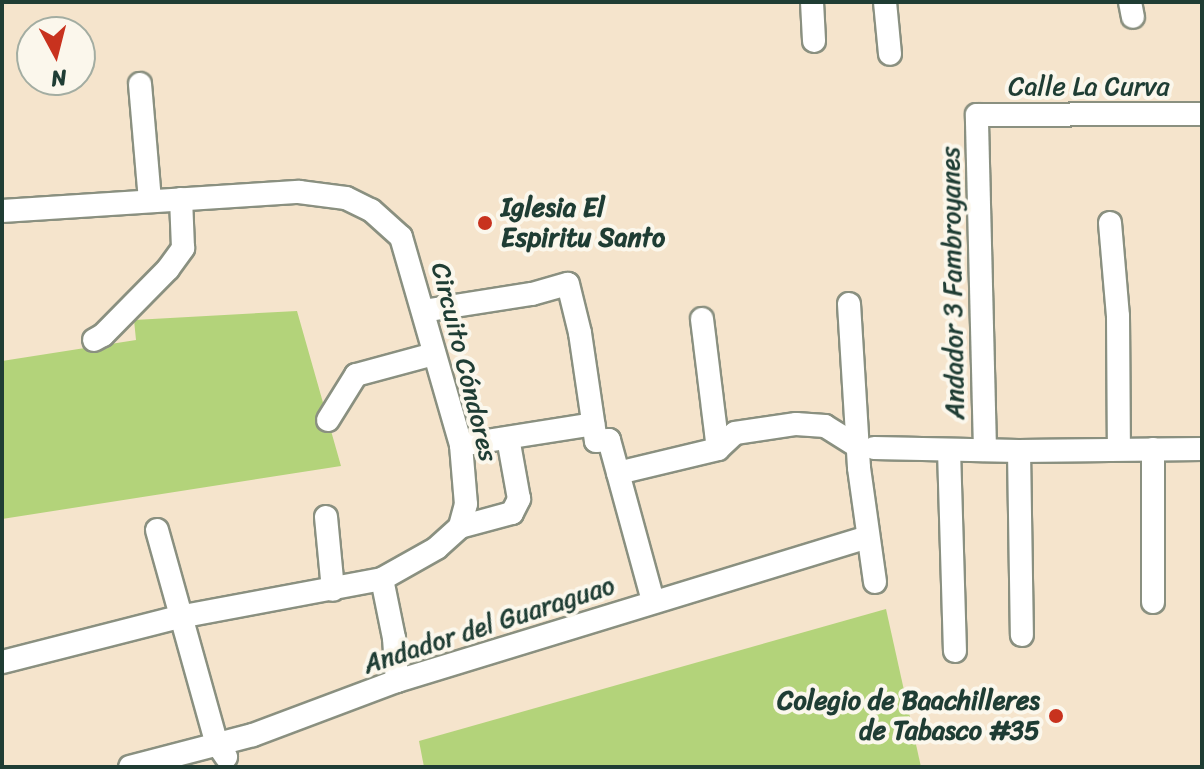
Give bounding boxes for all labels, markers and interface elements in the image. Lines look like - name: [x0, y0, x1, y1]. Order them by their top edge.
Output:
- north arrow: [16, 16, 96, 96]
- text: N: [49, 58, 69, 99]
- street label: Calle La Curva: [1008, 71, 1170, 103]
- street label: Andador 3 Fambroyanes: [935, 146, 971, 420]
- place label: Iglesia El Espiritu Santo: [501, 192, 666, 254]
- marker: Iglesia El Espiritu Santo: [476, 214, 494, 232]
- street label: Circuito Cóndores: [424, 259, 504, 465]
- street label: Andador del Guaraguao: [359, 569, 619, 681]
- place label: Colegio de Baachilleres de Tabasco #35: [777, 685, 1040, 746]
- marker: Colegio de Baachilleres de Tabasco #35: [1047, 707, 1065, 725]

